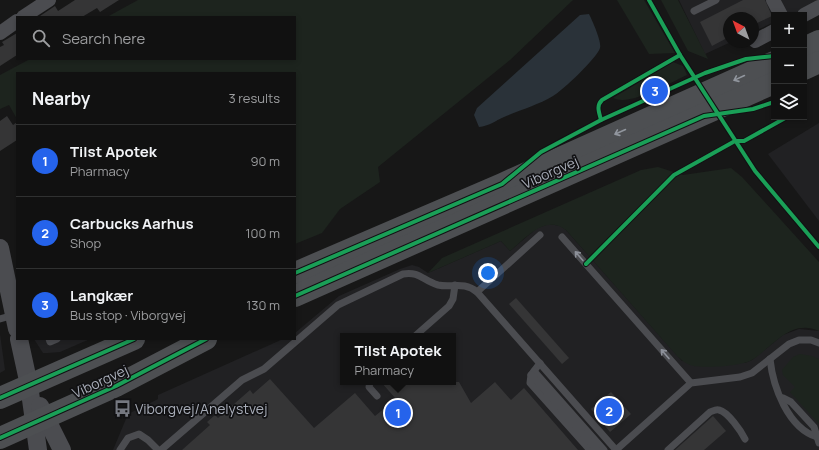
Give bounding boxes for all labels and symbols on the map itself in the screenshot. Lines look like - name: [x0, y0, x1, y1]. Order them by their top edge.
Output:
- north arrow: [723, 12, 759, 48]
- one-way arrow: [733, 75, 745, 82]
- pin: 3: [642, 76, 668, 106]
- one-way arrow: [615, 129, 627, 136]
- street label: Viborgvej: [519, 151, 581, 193]
- one-way arrow: [575, 251, 584, 261]
- your location: [478, 263, 498, 283]
- one-way arrow: [661, 348, 670, 359]
- street label: Viborgvej: [69, 360, 131, 402]
- pin: 2: [596, 396, 622, 426]
- bus stop icon: Viborgvej/Anelystvej: [112, 398, 132, 418]
- pin: 1: [385, 398, 411, 428]
- place label: Viborgvej/Anelystvej: [135, 399, 267, 418]

